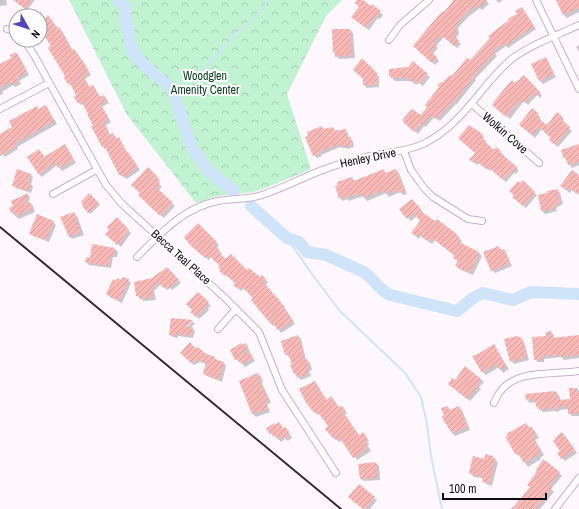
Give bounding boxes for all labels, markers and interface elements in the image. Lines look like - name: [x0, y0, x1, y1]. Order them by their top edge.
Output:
- north arrow: [8, 8, 48, 48]
- text: N: [28, 27, 43, 41]
- park label: Woodglen Amenity Center: [170, 68, 240, 98]
- street label: Wolkin Cove: [479, 109, 531, 157]
- street label: Henley Drive: [339, 144, 397, 172]
- street label: Becca Teal Place: [148, 226, 214, 288]
- scale bar: [443, 475, 546, 501]
- text: 100 m: [449, 481, 476, 497]

